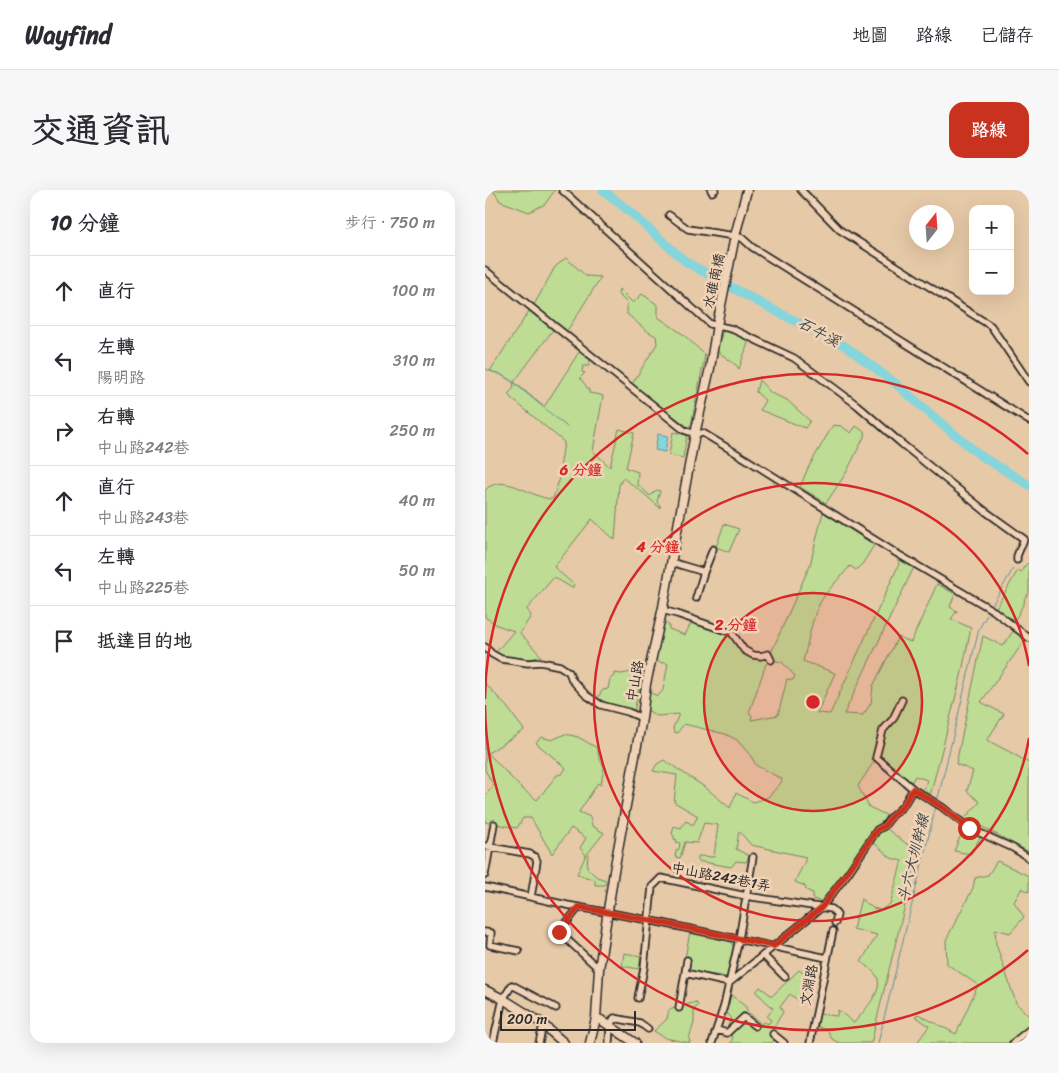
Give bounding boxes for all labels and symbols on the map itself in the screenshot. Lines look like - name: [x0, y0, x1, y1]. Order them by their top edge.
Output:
- north arrow: [909, 205, 954, 250]
- street label: 水碓南橋: [696, 251, 732, 311]
- water label: 石牛溪: [793, 310, 846, 355]
- text: 6 分鐘: [559, 457, 602, 483]
- text: 4 分鐘: [635, 534, 680, 560]
- text: 2 分鐘: [714, 612, 757, 638]
- street label: 中山路: [619, 658, 651, 704]
- centre of rings: [804, 693, 822, 711]
- water label: 斗六大圳幹線: [889, 810, 937, 905]
- route start: [958, 817, 981, 840]
- street label: 中山路242巷1弄: [669, 855, 773, 899]
- route end: [548, 921, 571, 944]
- street label: 文淵路: [793, 962, 825, 1008]
- scale bar: [500, 1008, 636, 1031]

